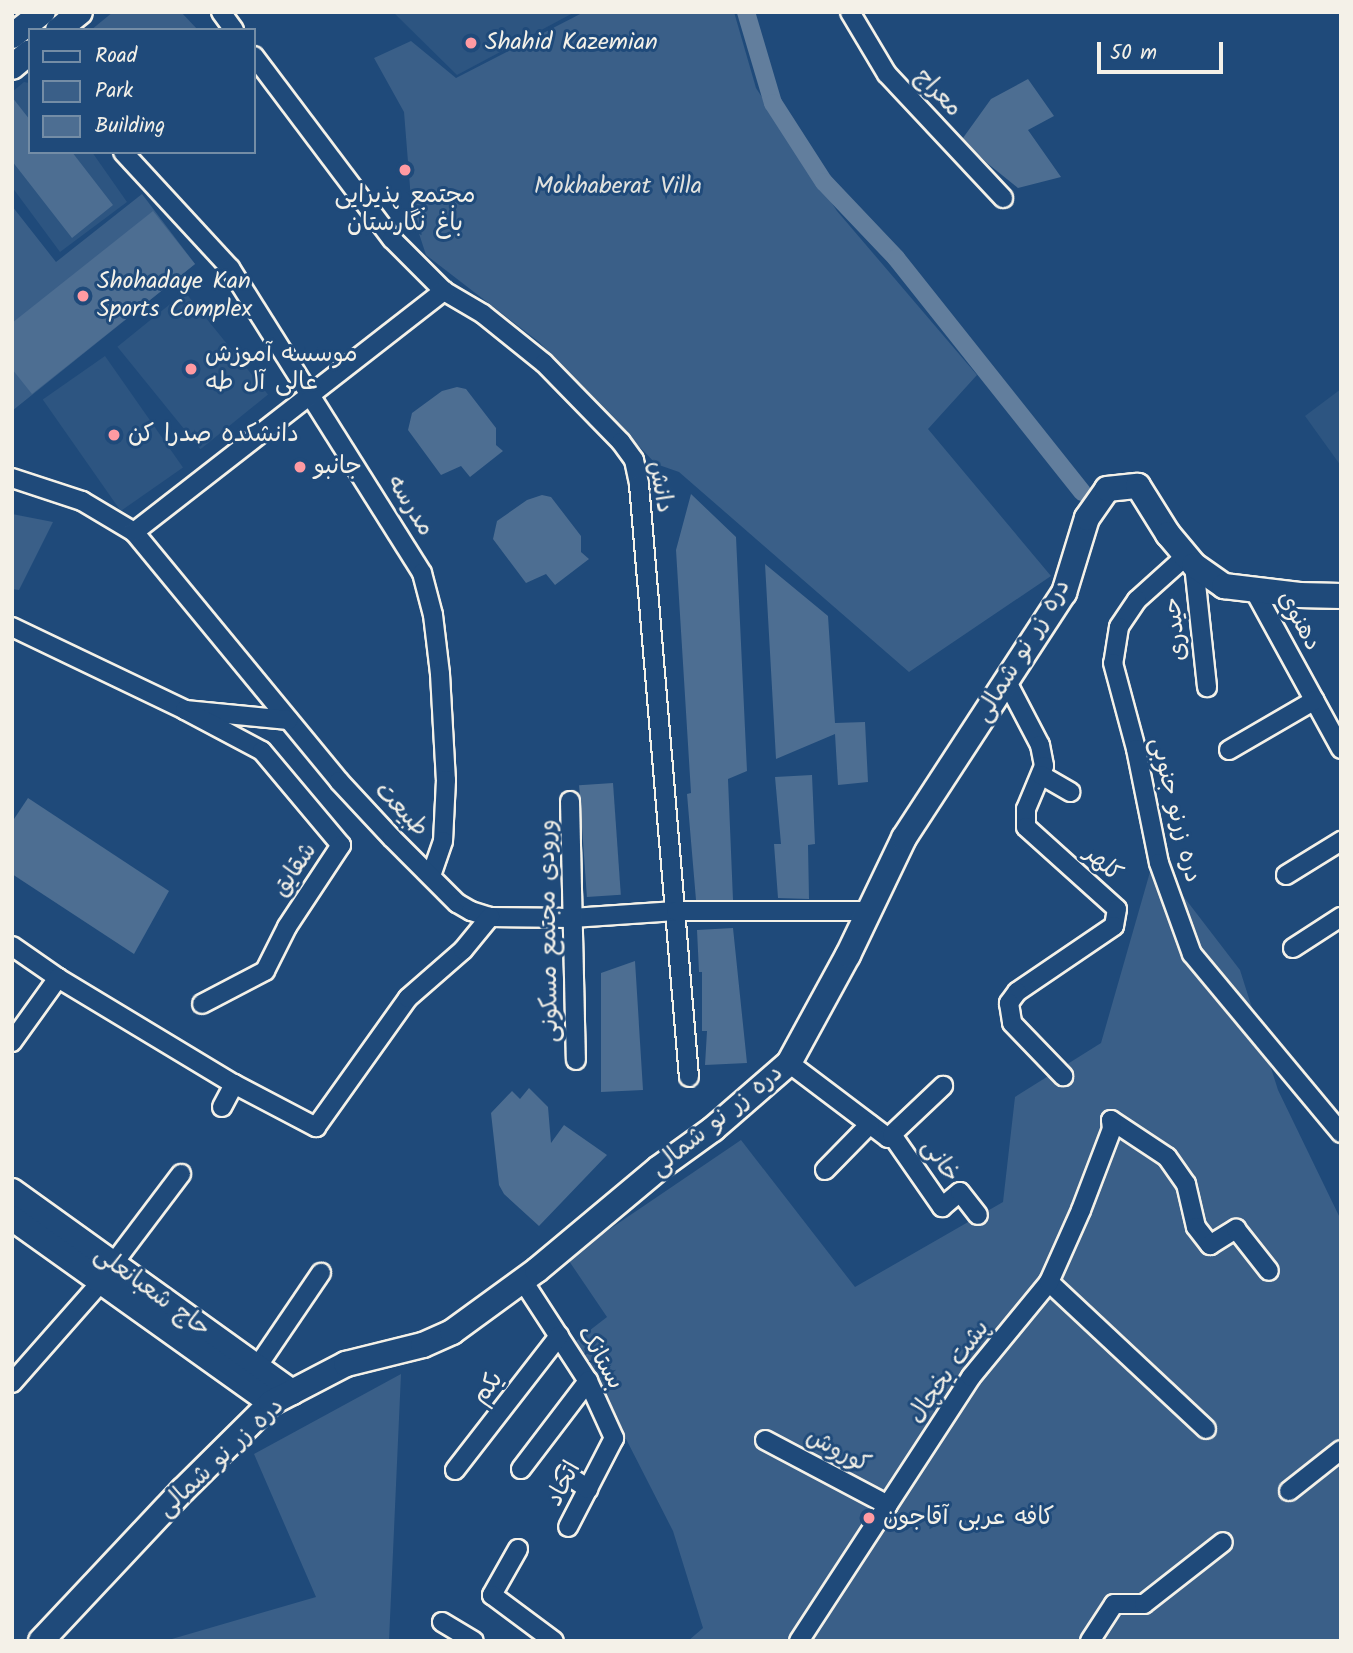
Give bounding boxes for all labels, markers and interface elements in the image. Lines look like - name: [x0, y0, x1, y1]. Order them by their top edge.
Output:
- legend: [28, 28, 256, 154]
- scale bar: [1101, 28, 1227, 72]
- place label: Shahid Kazemian: [485, 29, 658, 57]
- marker: Shahid Kazemian: [463, 35, 479, 51]
- text: 50 m: [1110, 37, 1157, 70]
- text: Road: [95, 40, 137, 73]
- street label: معراج: [908, 63, 968, 123]
- text: Park: [95, 75, 133, 108]
- text: Building: [95, 110, 165, 143]
- marker: مجتمع پذیرایی باغ نگارستان: [397, 162, 413, 178]
- park label: Mokhaberat Villa: [534, 173, 702, 201]
- place label: مجتمع پذیرایی باغ نگارستان: [335, 182, 475, 238]
- place label: Shohadaye Kan Sports Complex: [97, 268, 252, 324]
- marker: Shohadaye Kan Sports Complex: [75, 288, 91, 304]
- place label: موسسه آموزش عالی آل طه: [205, 341, 358, 397]
- marker: موسسه آموزش عالی آل طه: [183, 361, 199, 377]
- place label: دانشکده صدرا کن: [128, 421, 299, 449]
- marker: دانشکده صدرا کن: [106, 427, 122, 443]
- place label: جانبو: [314, 453, 362, 481]
- marker: جانبو: [292, 459, 308, 475]
- street label: دانش: [641, 459, 679, 515]
- street label: مدرسه: [380, 470, 440, 542]
- street label: دره زر نو شمالی: [969, 574, 1077, 728]
- street label: دهنوی: [1271, 586, 1327, 656]
- street label: حیدری: [1158, 596, 1194, 662]
- street label: دره زرنو جنوبی: [1143, 734, 1207, 886]
- street label: طبیعت: [368, 777, 434, 843]
- street label: ورودی مجتمع مسکونی: [533, 819, 565, 1043]
- street label: شقایق: [267, 837, 323, 903]
- street label: کلهر: [1078, 840, 1128, 888]
- street label: دره زر نو شمالی: [645, 1059, 789, 1183]
- street label: خانی: [915, 1134, 965, 1188]
- street label: حاج شعبانعلی: [88, 1240, 216, 1344]
- street label: پشت یخچال: [902, 1315, 996, 1429]
- street label: بستانک: [570, 1321, 630, 1395]
- street label: یکم: [466, 1366, 510, 1410]
- street label: دره زر نو شمالی: [152, 1392, 290, 1524]
- street label: کوروش: [801, 1422, 875, 1480]
- street label: اتحاد: [540, 1457, 588, 1511]
- place label: کافه عربی آقاجون: [883, 1504, 1054, 1532]
- marker: کافه عربی آقاجون: [861, 1510, 877, 1526]

